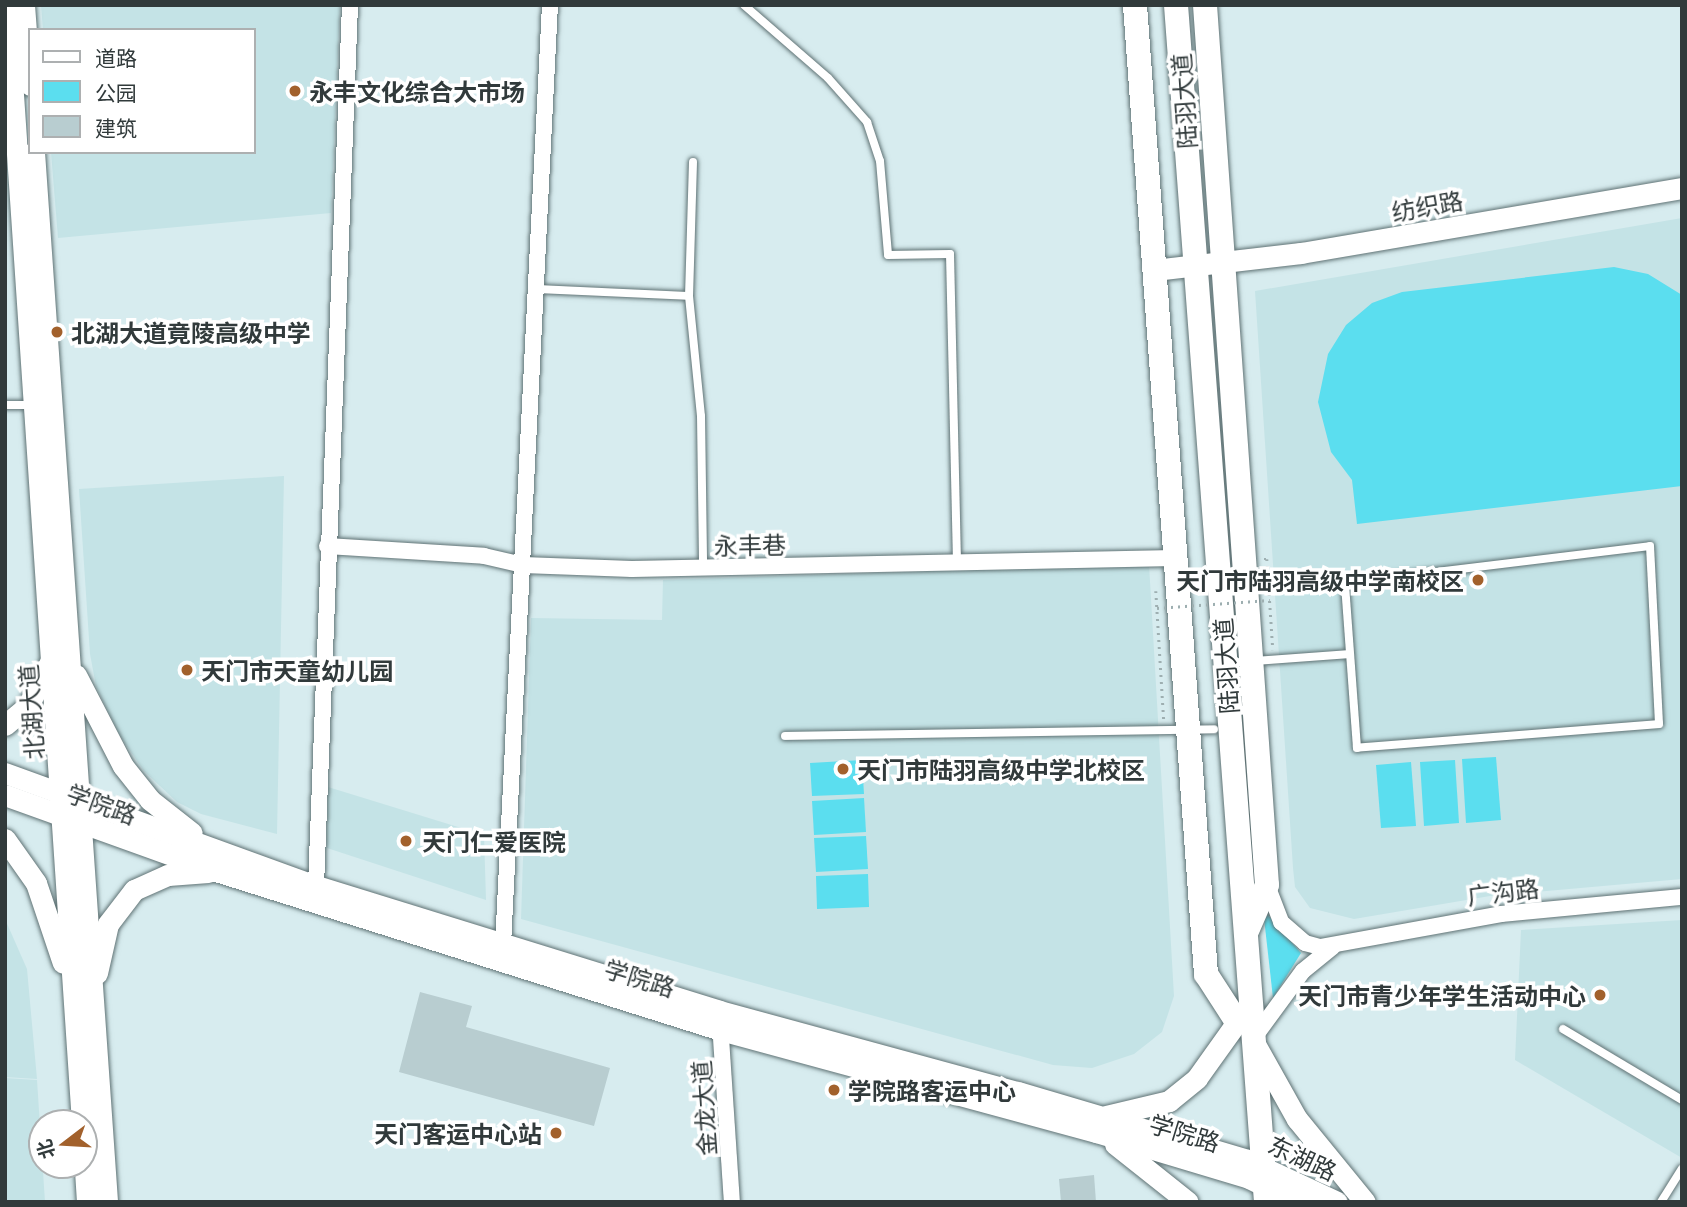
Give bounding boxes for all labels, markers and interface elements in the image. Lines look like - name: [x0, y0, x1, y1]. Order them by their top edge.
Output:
- legend: [28, 28, 256, 154]
- text: 道路: [95, 42, 137, 72]
- street label: 陆羽大道: [1165, 52, 1201, 150]
- text: 公园: [95, 77, 137, 107]
- place label: 永丰文化综合大市场: [309, 77, 525, 105]
- marker: 永丰文化综合大市场: [287, 83, 303, 99]
- text: 建筑: [95, 112, 137, 142]
- street label: 纺织路: [1389, 185, 1465, 225]
- place label: 北湖大道竟陵高级中学: [71, 318, 311, 346]
- marker: 北湖大道竟陵高级中学: [49, 324, 65, 340]
- street label: 永丰巷: [714, 529, 786, 559]
- place label: 天门市陆羽高级中学南校区: [1176, 566, 1464, 594]
- marker: 天门市陆羽高级中学南校区: [1470, 572, 1486, 588]
- street label: 陆羽大道: [1207, 617, 1243, 715]
- place label: 天门市天童幼儿园: [201, 656, 393, 684]
- marker: 天门市天童幼儿园: [179, 662, 195, 678]
- street label: 北湖大道: [12, 663, 48, 761]
- place label: 天门市陆羽高级中学北校区: [857, 755, 1145, 783]
- marker: 天门市陆羽高级中学北校区: [835, 761, 851, 777]
- street label: 学院路: [63, 777, 141, 829]
- place label: 天门仁爱医院: [422, 827, 566, 855]
- marker: 天门仁爱医院: [396, 831, 416, 851]
- street label: 广沟路: [1466, 872, 1540, 910]
- street label: 学院路: [601, 953, 679, 1001]
- place label: 天门市青少年学生活动中心: [1298, 981, 1586, 1009]
- marker: 天门市青少年学生活动中心: [1592, 987, 1608, 1003]
- street label: 金龙大道: [685, 1059, 721, 1157]
- place label: 学院路客运中心: [848, 1076, 1016, 1104]
- marker: 学院路客运中心: [826, 1082, 842, 1098]
- street label: 学院路: [1146, 1108, 1224, 1156]
- north arrow: [28, 1109, 98, 1179]
- place label: 天门客运中心站: [374, 1119, 542, 1147]
- marker: 天门客运中心站: [548, 1125, 564, 1141]
- street label: 东湖路: [1264, 1129, 1342, 1185]
- text: 北: [29, 1137, 60, 1163]

